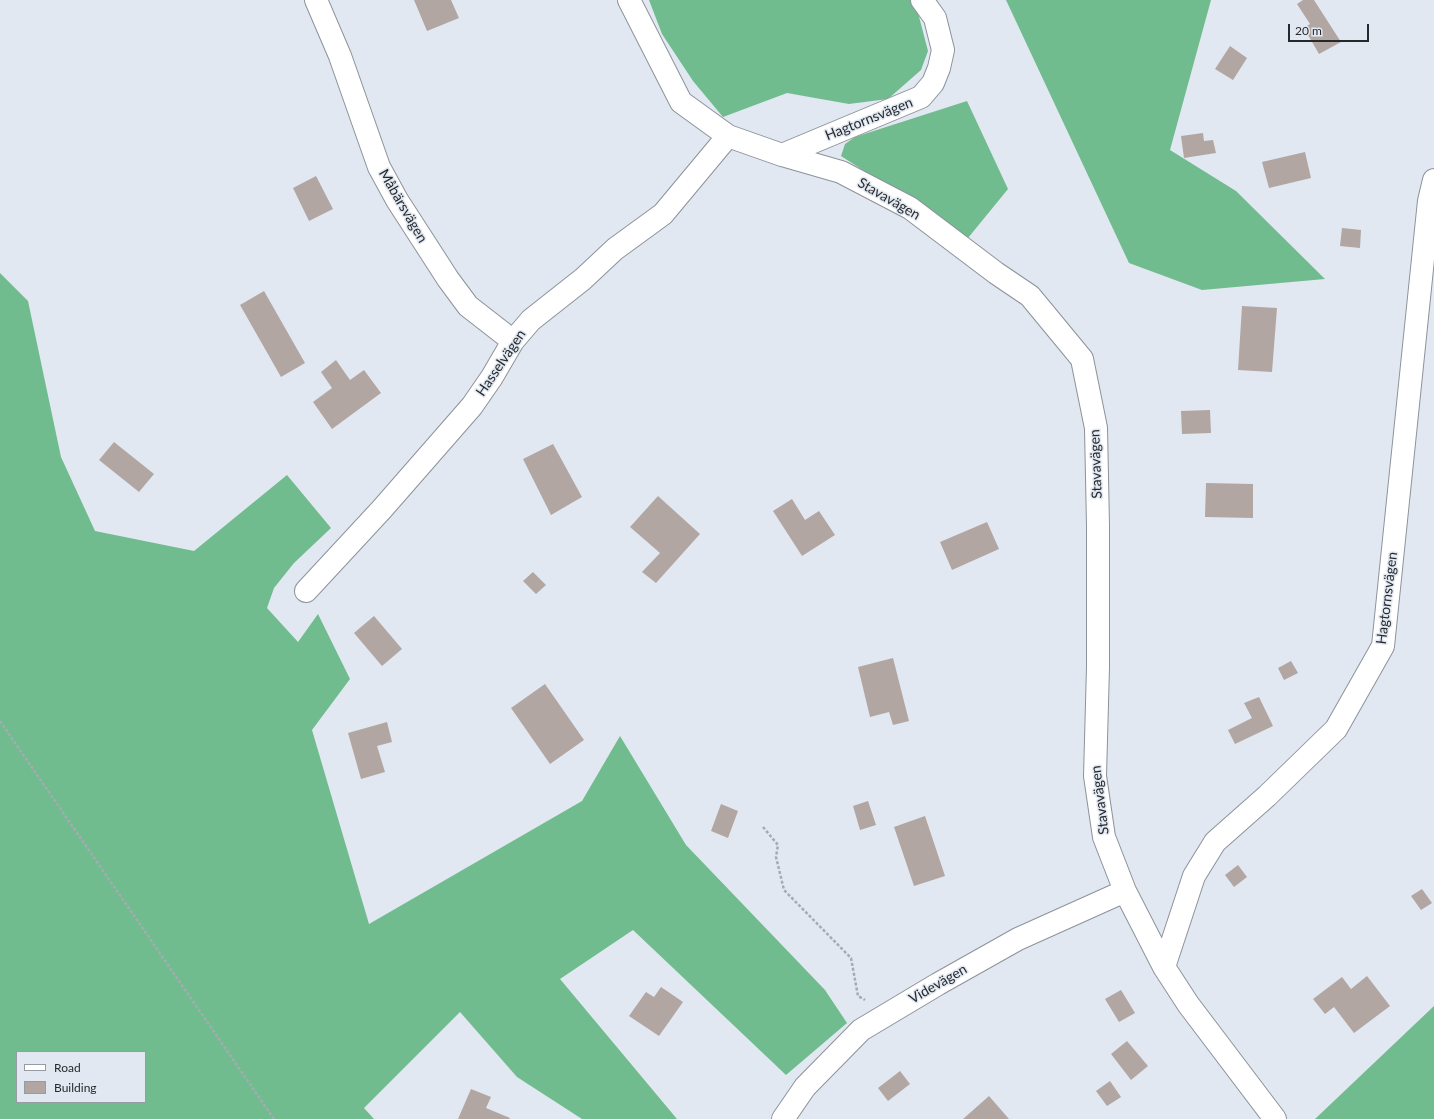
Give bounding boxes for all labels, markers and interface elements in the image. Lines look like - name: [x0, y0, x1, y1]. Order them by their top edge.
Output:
- scale bar: [1290, 16, 1371, 42]
- text: 20 m: [1295, 23, 1322, 38]
- street label: Hagtornsvägen: [823, 94, 915, 144]
- street label: Måbärsvägen: [375, 166, 431, 246]
- street label: Stavavägen: [855, 174, 923, 224]
- street label: Hasselvägen: [473, 327, 529, 399]
- street label: Stavavägen: [1086, 429, 1106, 499]
- street label: Hagtornsvägen: [1373, 551, 1401, 645]
- street label: Stavavägen: [1087, 765, 1113, 835]
- street label: Videvägen: [906, 961, 970, 1007]
- legend: [16, 1051, 146, 1103]
- text: Road: [54, 1060, 81, 1075]
- text: Building: [54, 1080, 97, 1095]

